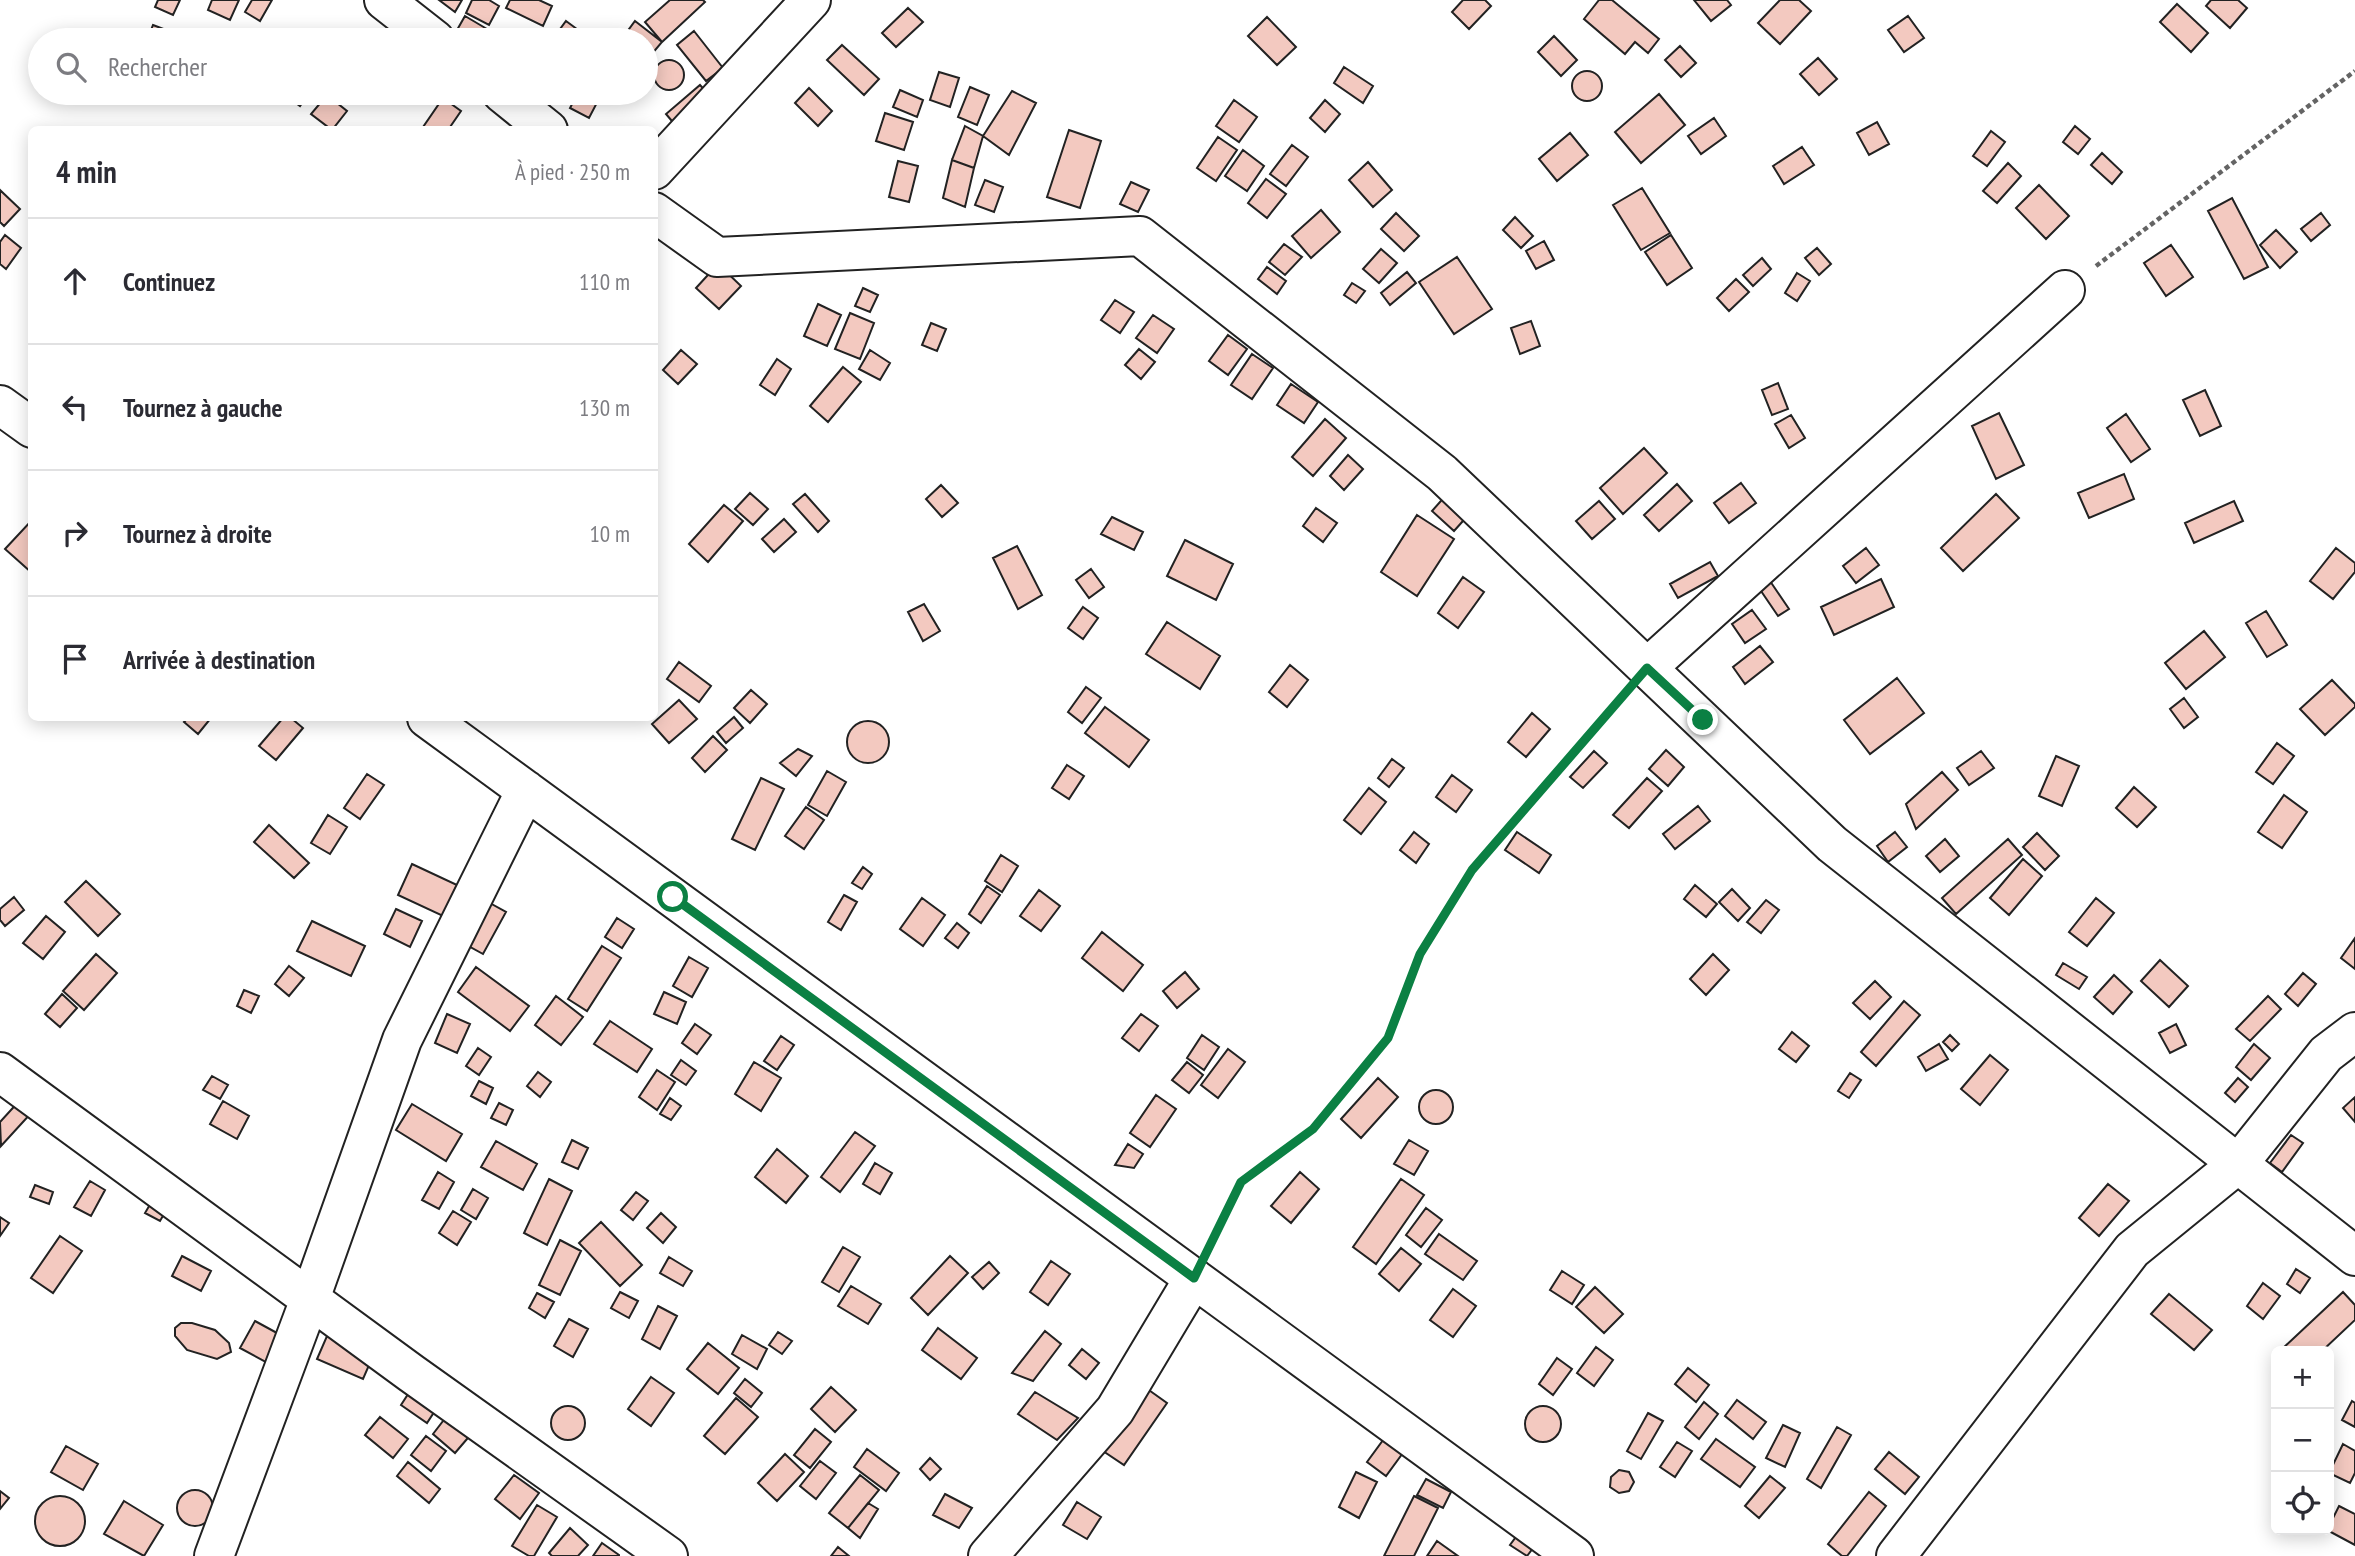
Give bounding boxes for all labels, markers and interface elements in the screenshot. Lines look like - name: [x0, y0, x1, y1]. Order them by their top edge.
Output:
- search box: [28, 28, 658, 105]
- icon: search: [52, 48, 90, 86]
- text: Rechercher: [108, 50, 207, 83]
- text: 4 min: [56, 152, 117, 191]
- text: À pied · 250 m: [515, 157, 630, 186]
- icon: ahead: [56, 262, 94, 300]
- text: Continuez: [123, 265, 215, 298]
- text: 110 m: [579, 267, 630, 296]
- icon: left: [56, 388, 94, 426]
- text: Tournez à gauche: [123, 391, 283, 424]
- text: 130 m: [579, 393, 630, 422]
- icon: right: [56, 514, 94, 552]
- text: Tournez à droite: [123, 517, 272, 550]
- text: 10 m: [589, 519, 630, 548]
- icon: arrive: [56, 640, 94, 678]
- text: Arrivée à destination: [123, 643, 315, 676]
- route end: [1687, 704, 1718, 735]
- route start: [657, 881, 688, 912]
- map controls: [2271, 1346, 2334, 1535]
- button: +: [2271, 1346, 2334, 1409]
- button: −: [2271, 1409, 2334, 1472]
- button: locate: [2271, 1472, 2334, 1535]

